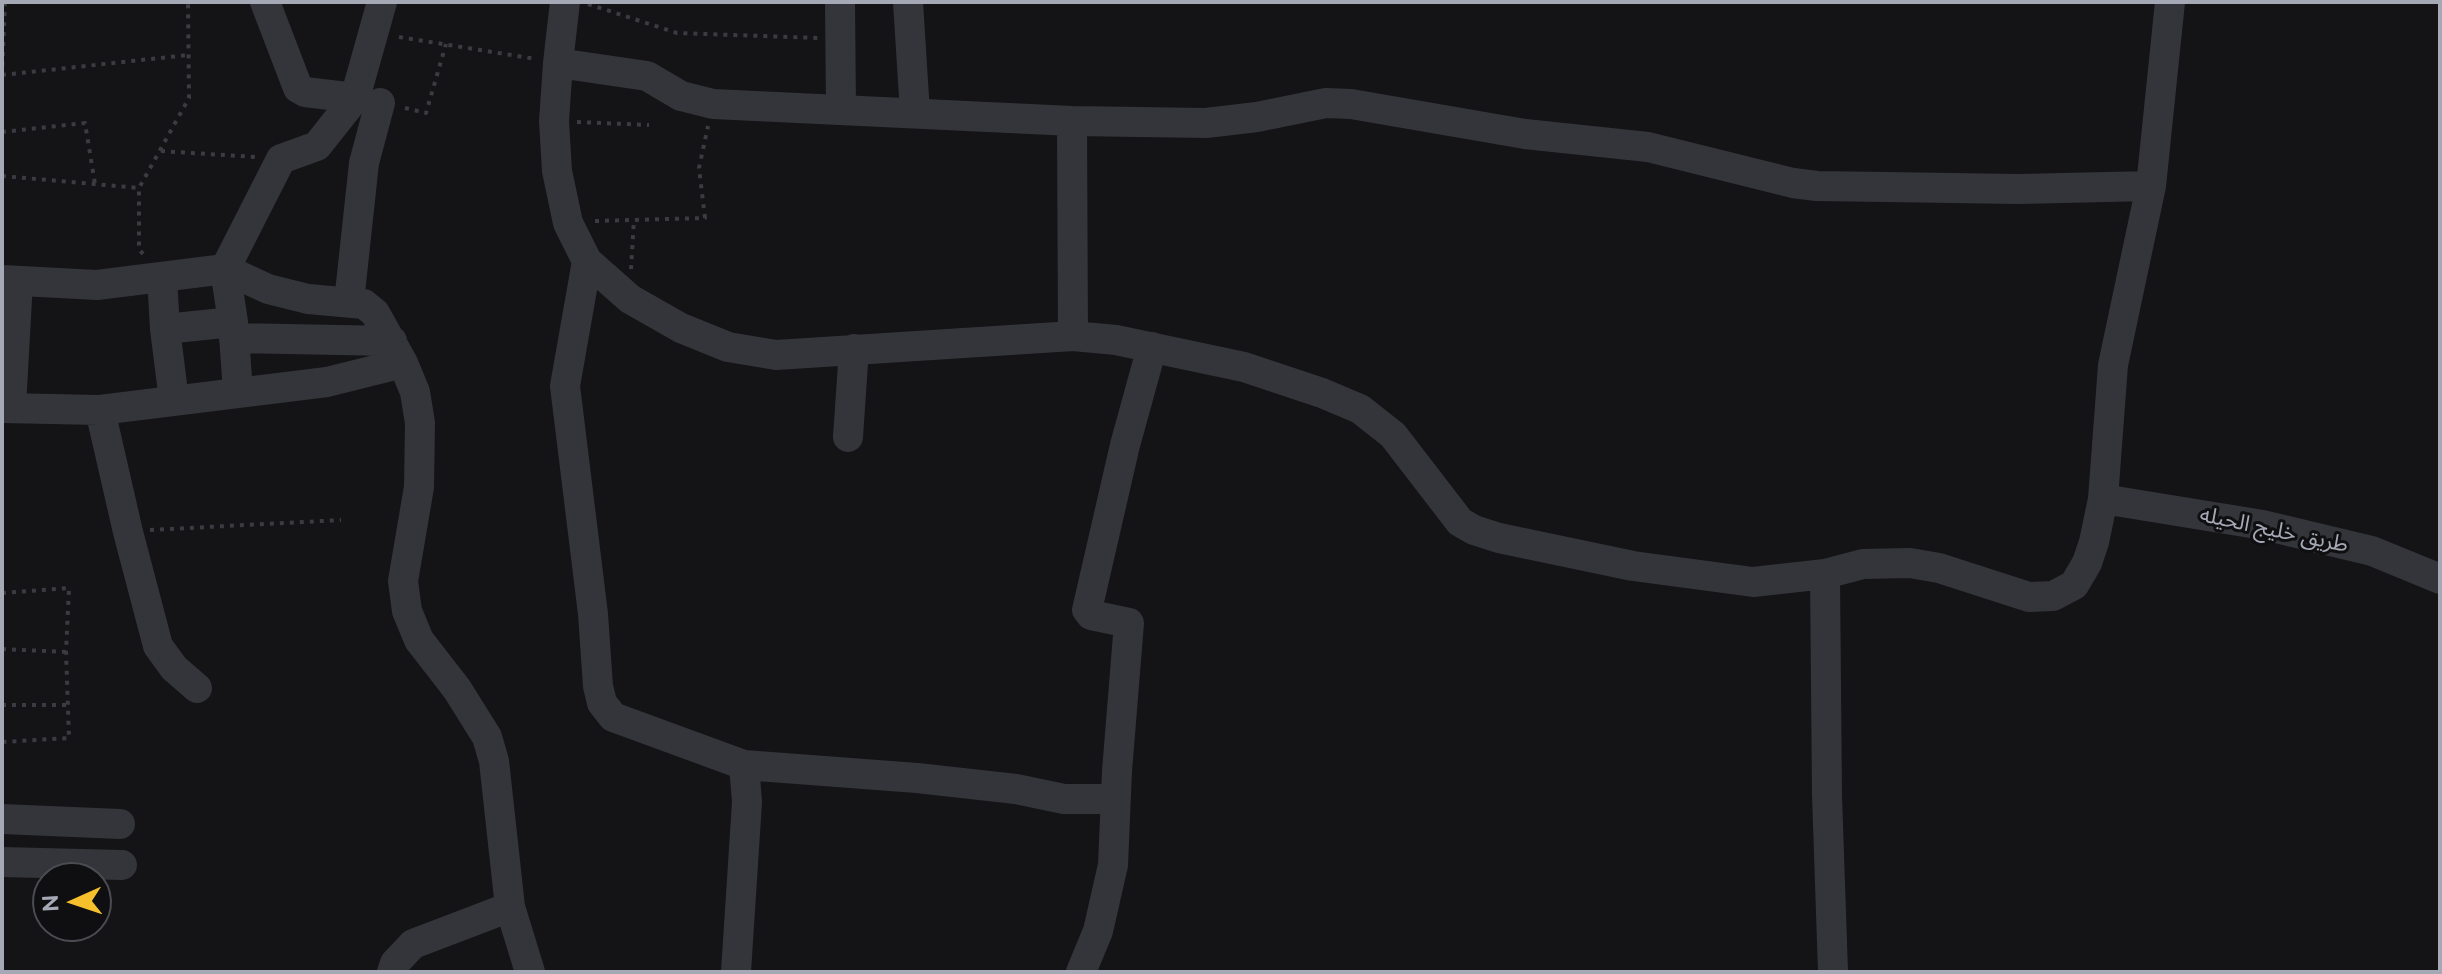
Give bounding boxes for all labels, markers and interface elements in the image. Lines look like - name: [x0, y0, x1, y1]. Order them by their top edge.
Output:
- street label: طريق خليج الحيله: [2197, 501, 2351, 559]
- north arrow: [32, 862, 112, 942]
- text: N: [37, 894, 63, 912]

